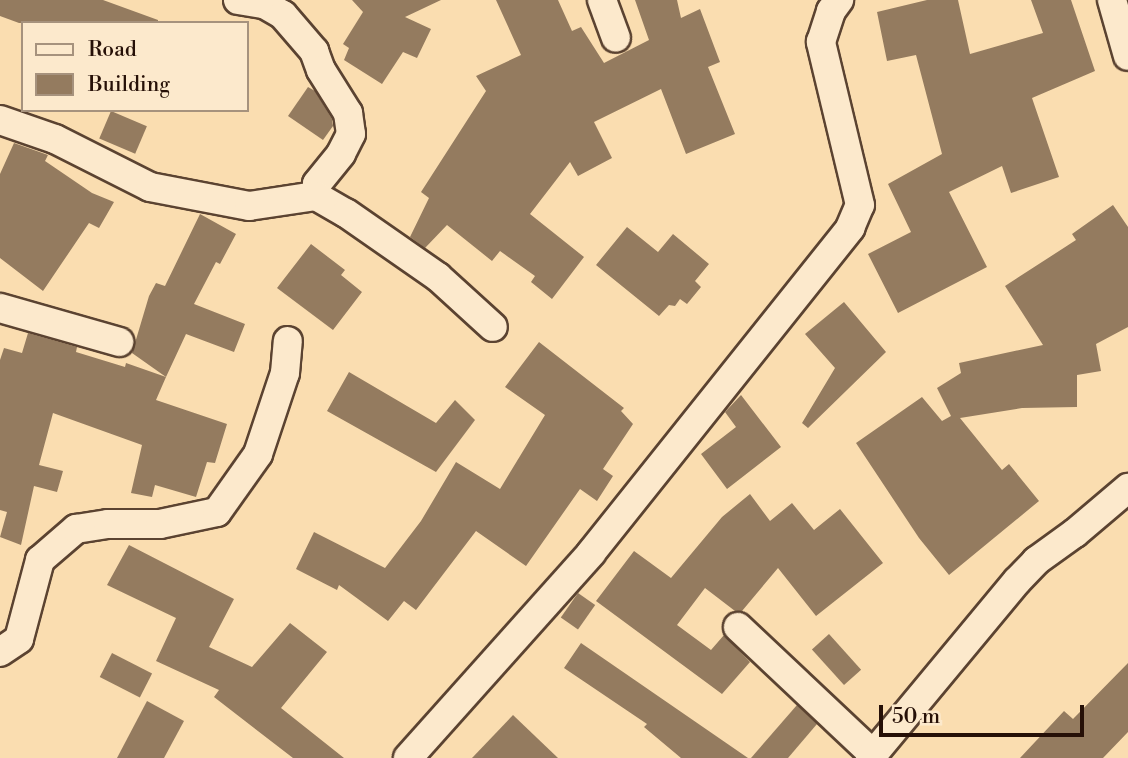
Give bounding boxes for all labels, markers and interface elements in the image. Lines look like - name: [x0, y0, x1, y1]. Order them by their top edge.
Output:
- legend: [21, 21, 248, 112]
- text: Road: [88, 37, 137, 63]
- text: Building: [88, 72, 170, 98]
- scale bar: [883, 692, 1088, 736]
- text: 50 m: [892, 704, 940, 730]

